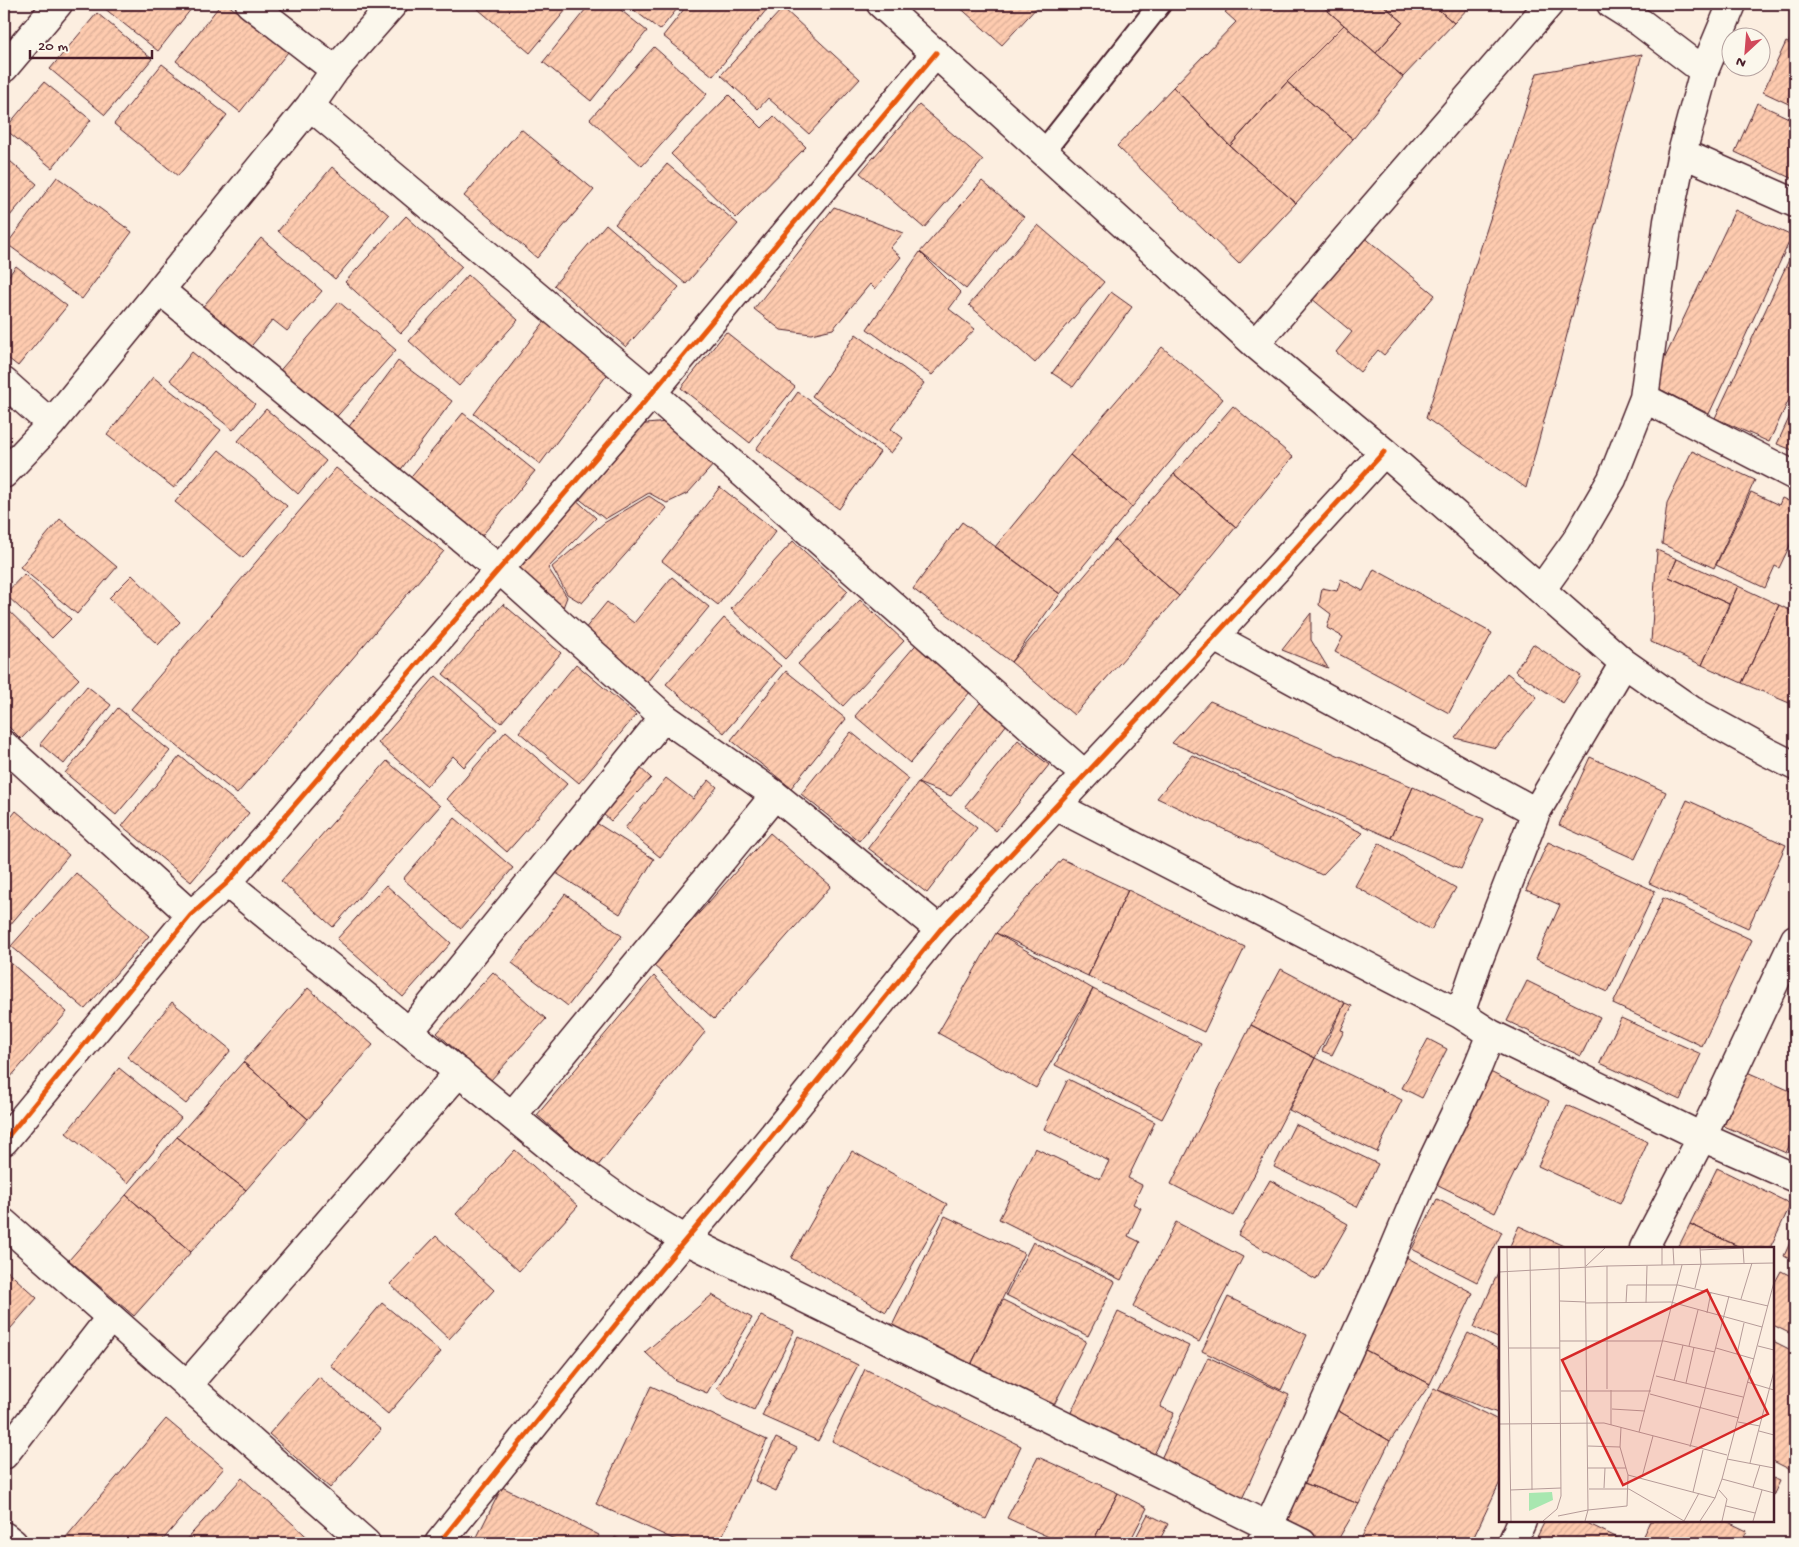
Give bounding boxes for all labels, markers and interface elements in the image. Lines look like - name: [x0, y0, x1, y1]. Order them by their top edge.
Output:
- scale bar: [30, 28, 152, 60]
- north arrow: [1722, 28, 1772, 78]
- text: 20 m: [38, 38, 68, 56]
- text: N: [1734, 52, 1749, 71]
- inset map: [1499, 1247, 1774, 1522]

